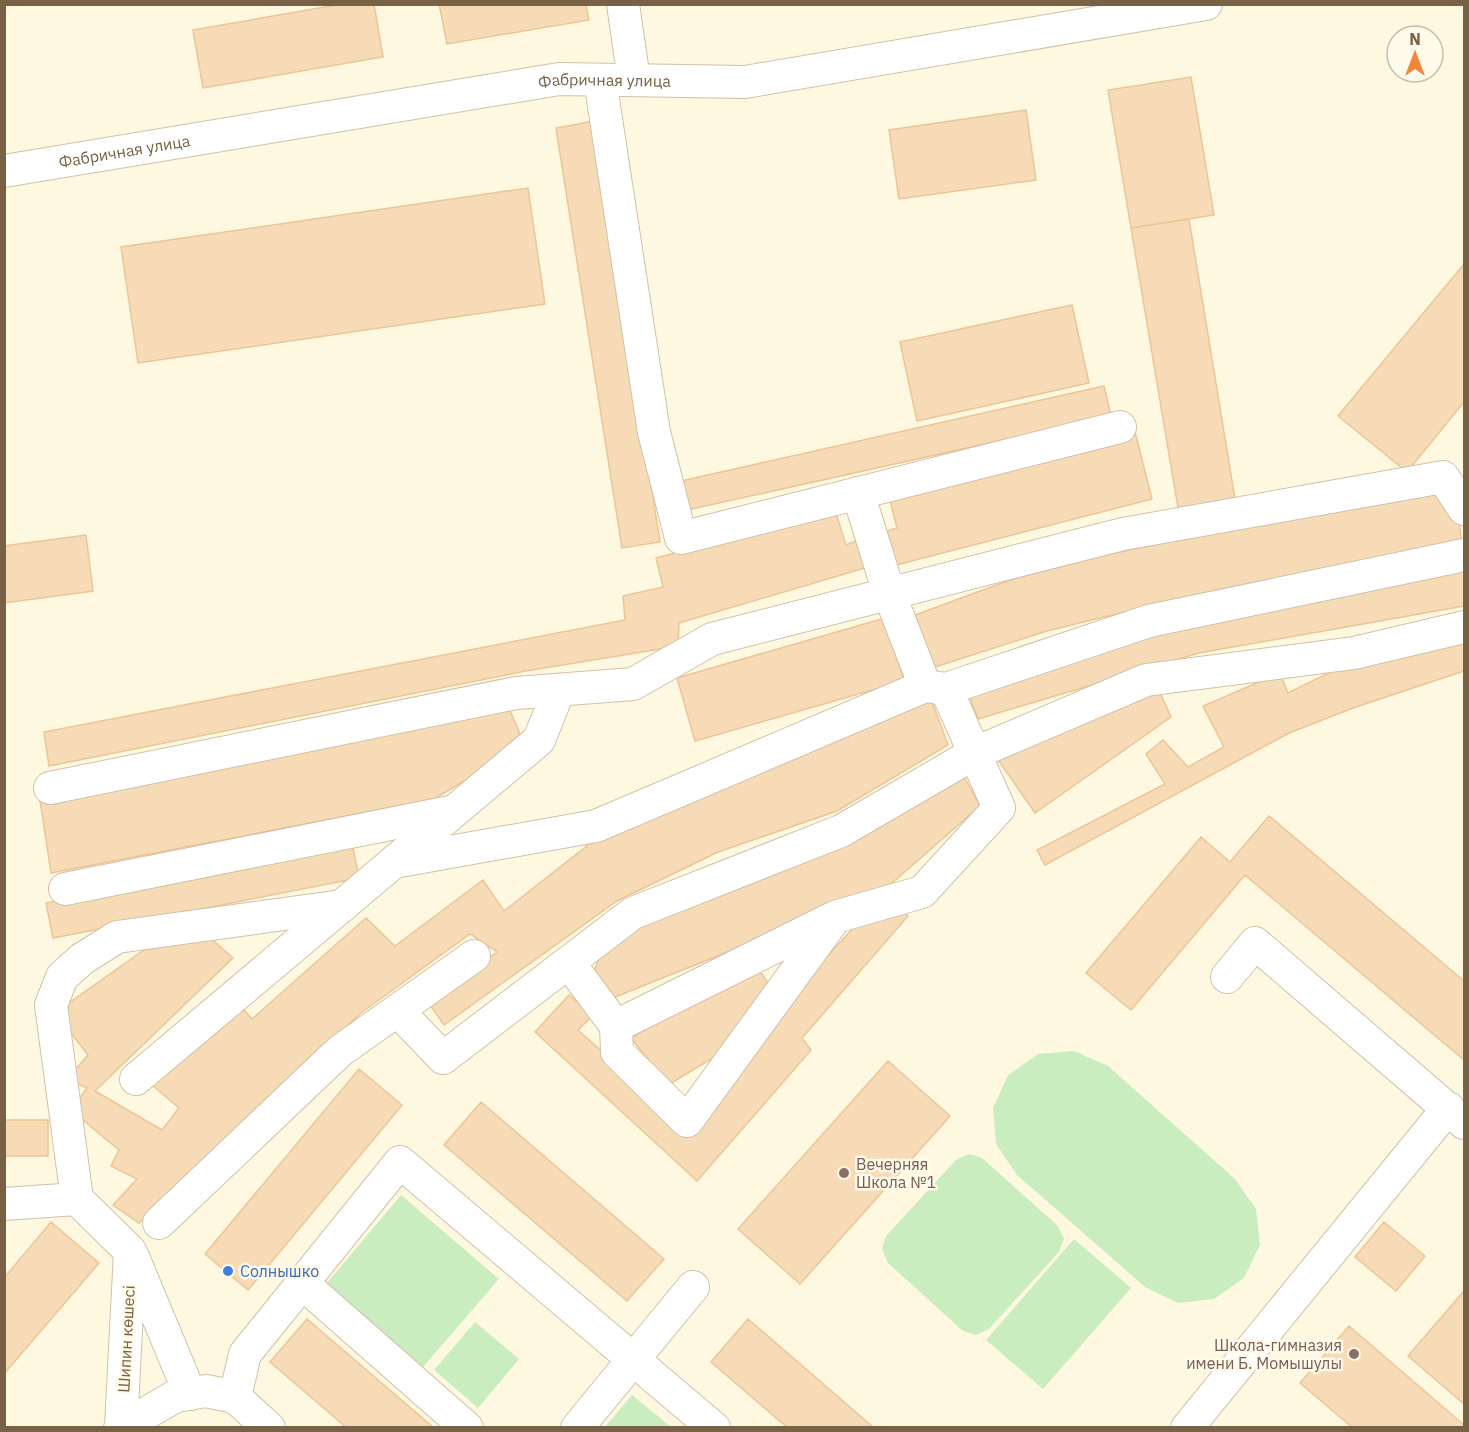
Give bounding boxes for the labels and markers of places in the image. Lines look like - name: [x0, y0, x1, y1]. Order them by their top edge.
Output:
- place label: Вечерняя Школа №1: [856, 1154, 936, 1192]
- marker: Вечерняя Школа №1: [837, 1166, 851, 1180]
- place label: Солнышко: [240, 1261, 319, 1281]
- marker: Солнышко: [221, 1264, 235, 1278]
- place label: Школа-гимназия имени Б. Момышулы: [1186, 1335, 1342, 1373]
- marker: Школа-гимназия имени Б. Момышулы: [1347, 1347, 1361, 1361]

